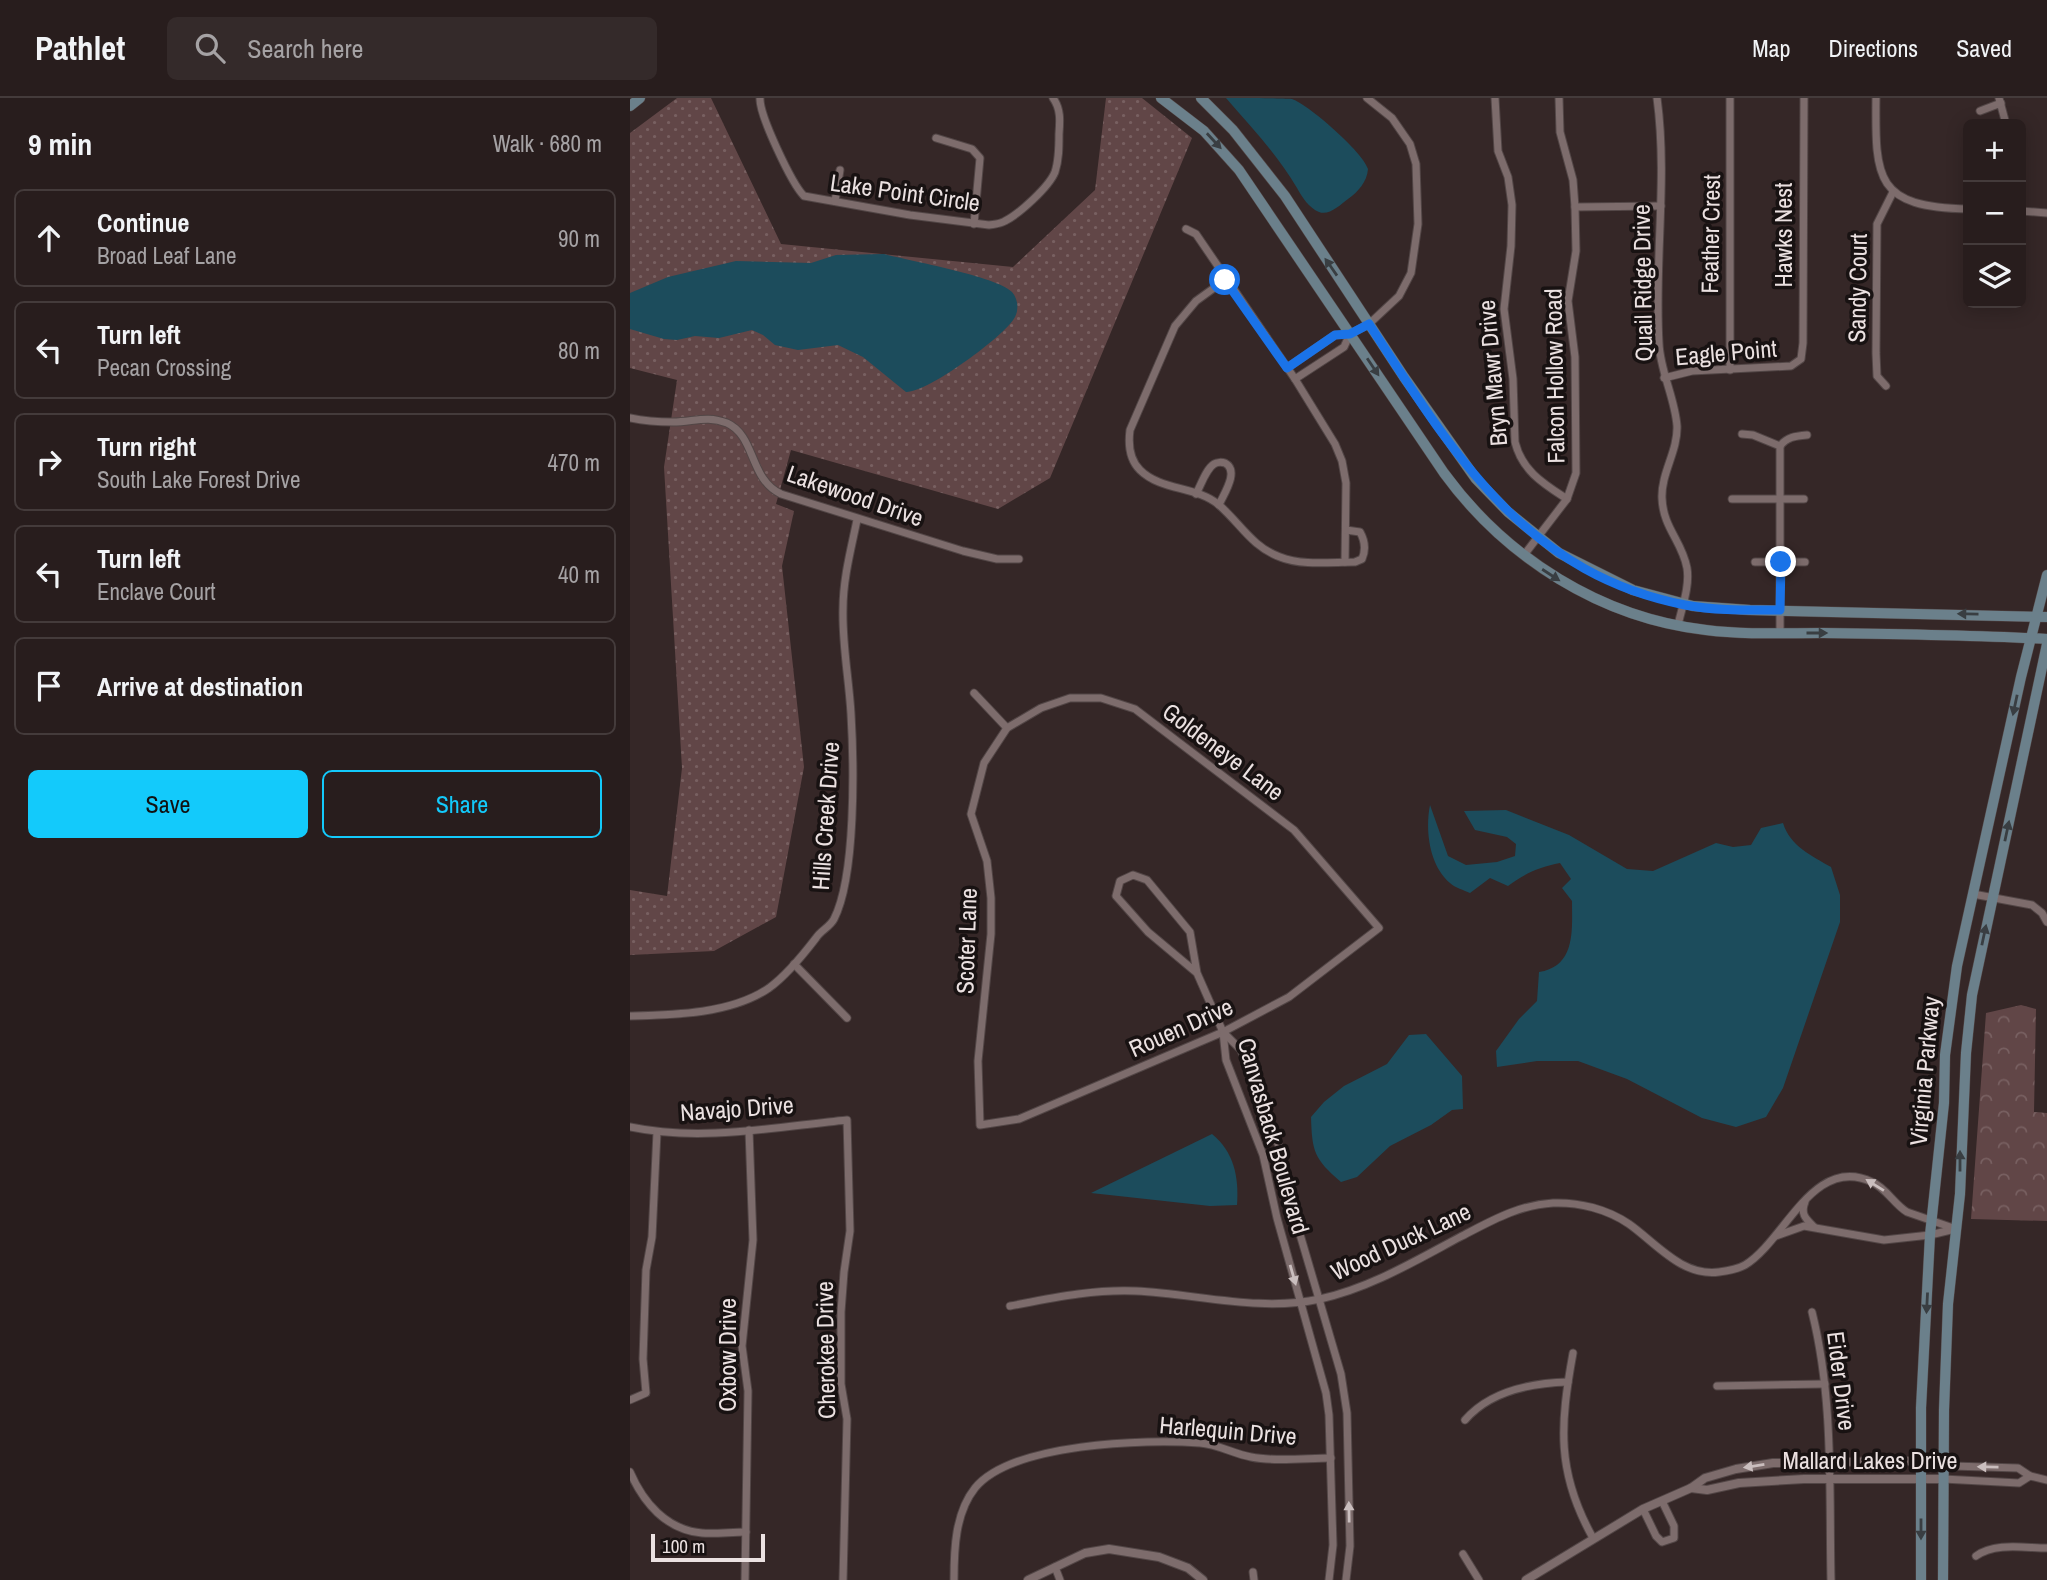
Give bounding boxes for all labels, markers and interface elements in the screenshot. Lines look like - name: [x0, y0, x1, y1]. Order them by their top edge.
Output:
- search box: [167, 17, 657, 80]
- text: Pathlet: [35, 26, 125, 70]
- icon: search: [191, 29, 229, 67]
- text: Search here: [247, 31, 363, 66]
- text: Map: [1752, 32, 1790, 64]
- text: Directions: [1828, 32, 1918, 64]
- text: Saved: [1956, 32, 2012, 64]
- map controls: [1963, 119, 2026, 308]
- button: +: [1963, 119, 2026, 182]
- text: 9 min: [28, 124, 92, 164]
- text: Walk · 680 m: [493, 128, 602, 159]
- one-way arrow: [1205, 132, 1221, 149]
- street label: Lake Point Circle: [828, 166, 982, 218]
- street label: Feather Crest: [1693, 174, 1727, 294]
- street label: Hawks Nest: [1767, 182, 1799, 287]
- button: −: [1963, 182, 2026, 245]
- street label: Quail Ridge Drive: [1625, 204, 1659, 362]
- text: Continue: [97, 205, 189, 240]
- icon: ahead: [30, 219, 68, 257]
- text: 90 m: [558, 223, 600, 254]
- street label: Sandy Court: [1840, 232, 1874, 343]
- text: Broad Leaf Lane: [97, 240, 236, 271]
- button: layers: [1963, 245, 2026, 308]
- one-way arrow: [1324, 258, 1338, 276]
- route start: [1209, 264, 1240, 295]
- street label: Falcon Hollow Road: [1536, 288, 1572, 464]
- street label: Bryn Mawr Drive: [1470, 299, 1514, 447]
- text: Turn left: [97, 317, 181, 352]
- icon: left: [30, 331, 68, 369]
- street label: Eagle Point: [1674, 332, 1779, 372]
- text: 80 m: [558, 335, 600, 366]
- text: Pecan Crossing: [97, 352, 231, 383]
- one-way arrow: [1366, 358, 1380, 376]
- text: Turn right: [97, 429, 196, 464]
- icon: right: [30, 443, 68, 481]
- text: 470 m: [548, 447, 600, 478]
- street label: Lakewood Drive: [783, 457, 928, 533]
- text: South Lake Forest Drive: [97, 464, 301, 495]
- text: Turn left: [97, 541, 181, 576]
- route end: [1765, 546, 1796, 577]
- icon: left: [30, 555, 68, 593]
- text: 40 m: [558, 559, 600, 590]
- one-way arrow: [1542, 568, 1561, 581]
- text: Enclave Court: [97, 576, 215, 607]
- one-way arrow: [1957, 608, 1979, 619]
- one-way arrow: [1806, 628, 1828, 639]
- icon: arrive: [30, 667, 68, 705]
- text: Arrive at destination: [97, 669, 303, 704]
- one-way arrow: [2009, 694, 2020, 716]
- street label: Goldeneye Lane: [1156, 695, 1291, 807]
- street label: Hills Creek Drive: [804, 741, 846, 891]
- button: Save: [28, 770, 308, 838]
- button: Share: [322, 770, 602, 838]
- one-way arrow: [2001, 820, 2012, 842]
- street label: Scoter Lane: [948, 887, 984, 995]
- one-way arrow: [1979, 924, 1990, 946]
- street label: Rouen Drive: [1124, 990, 1238, 1064]
- street label: Virginia Parkway: [1902, 995, 1946, 1147]
- street label: Canvasback Boulevard: [1231, 1034, 1317, 1237]
- street label: Navajo Drive: [679, 1088, 795, 1128]
- one-way arrow: [1955, 1149, 1966, 1171]
- one-way arrow: [1865, 1179, 1884, 1191]
- street label: Wood Duck Lane: [1326, 1195, 1476, 1287]
- one-way arrow: [1289, 1265, 1299, 1286]
- street label: Cherokee Drive: [808, 1281, 842, 1419]
- one-way arrow: [1922, 1292, 1933, 1314]
- street label: Oxbow Drive: [711, 1298, 743, 1412]
- street label: Eider Drive: [1820, 1330, 1864, 1432]
- street label: Harlequin Drive: [1158, 1408, 1298, 1452]
- street label: Mallard Lakes Drive: [1783, 1444, 1957, 1476]
- one-way arrow: [1743, 1461, 1765, 1472]
- one-way arrow: [1976, 1461, 1998, 1473]
- one-way arrow: [1344, 1501, 1355, 1523]
- one-way arrow: [1915, 1519, 1927, 1541]
- scale bar: [651, 1531, 765, 1563]
- text: 100 m: [662, 1533, 705, 1559]

